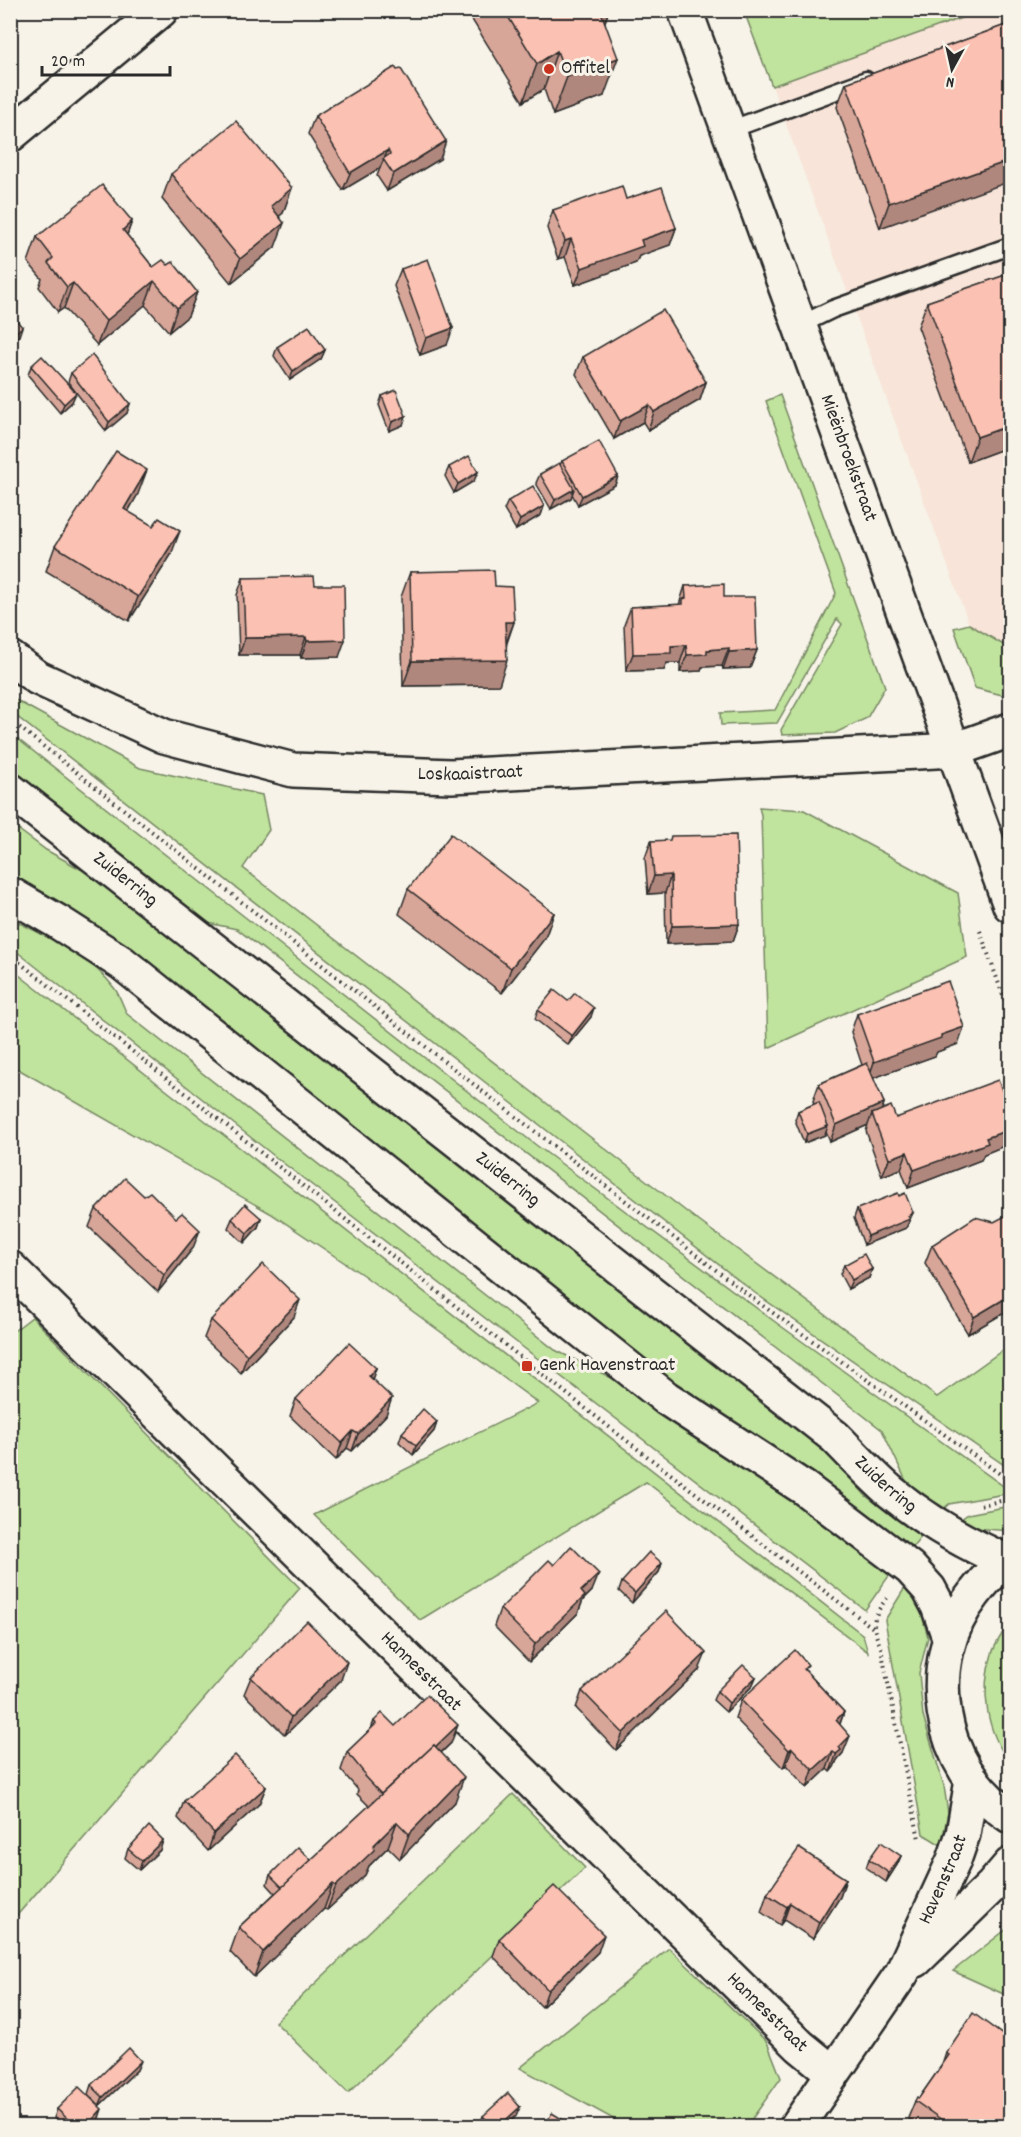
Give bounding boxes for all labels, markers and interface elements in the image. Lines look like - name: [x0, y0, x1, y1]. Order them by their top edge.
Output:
- scale bar: [42, 39, 170, 77]
- north arrow: [922, 39, 982, 99]
- text: 20 m: [51, 50, 85, 75]
- place label: Offitel: [561, 55, 610, 83]
- marker: Offitel: [542, 62, 556, 76]
- text: N: [945, 69, 956, 93]
- street label: Mieënbroekstraat: [812, 391, 884, 526]
- street label: Loskaaistraat: [417, 758, 524, 790]
- street label: Zuiderring: [86, 846, 163, 915]
- street label: Zuiderring: [469, 1146, 546, 1214]
- place label: Genk Havenstraat: [539, 1352, 675, 1380]
- marker: Genk Havenstraat: [520, 1359, 534, 1373]
- street label: Zuiderring: [847, 1450, 922, 1521]
- street label: Hannesstraat: [373, 1625, 468, 1719]
- street label: Havenstraat: [912, 1831, 976, 1929]
- street label: Hannesstraat: [720, 1966, 813, 2060]

